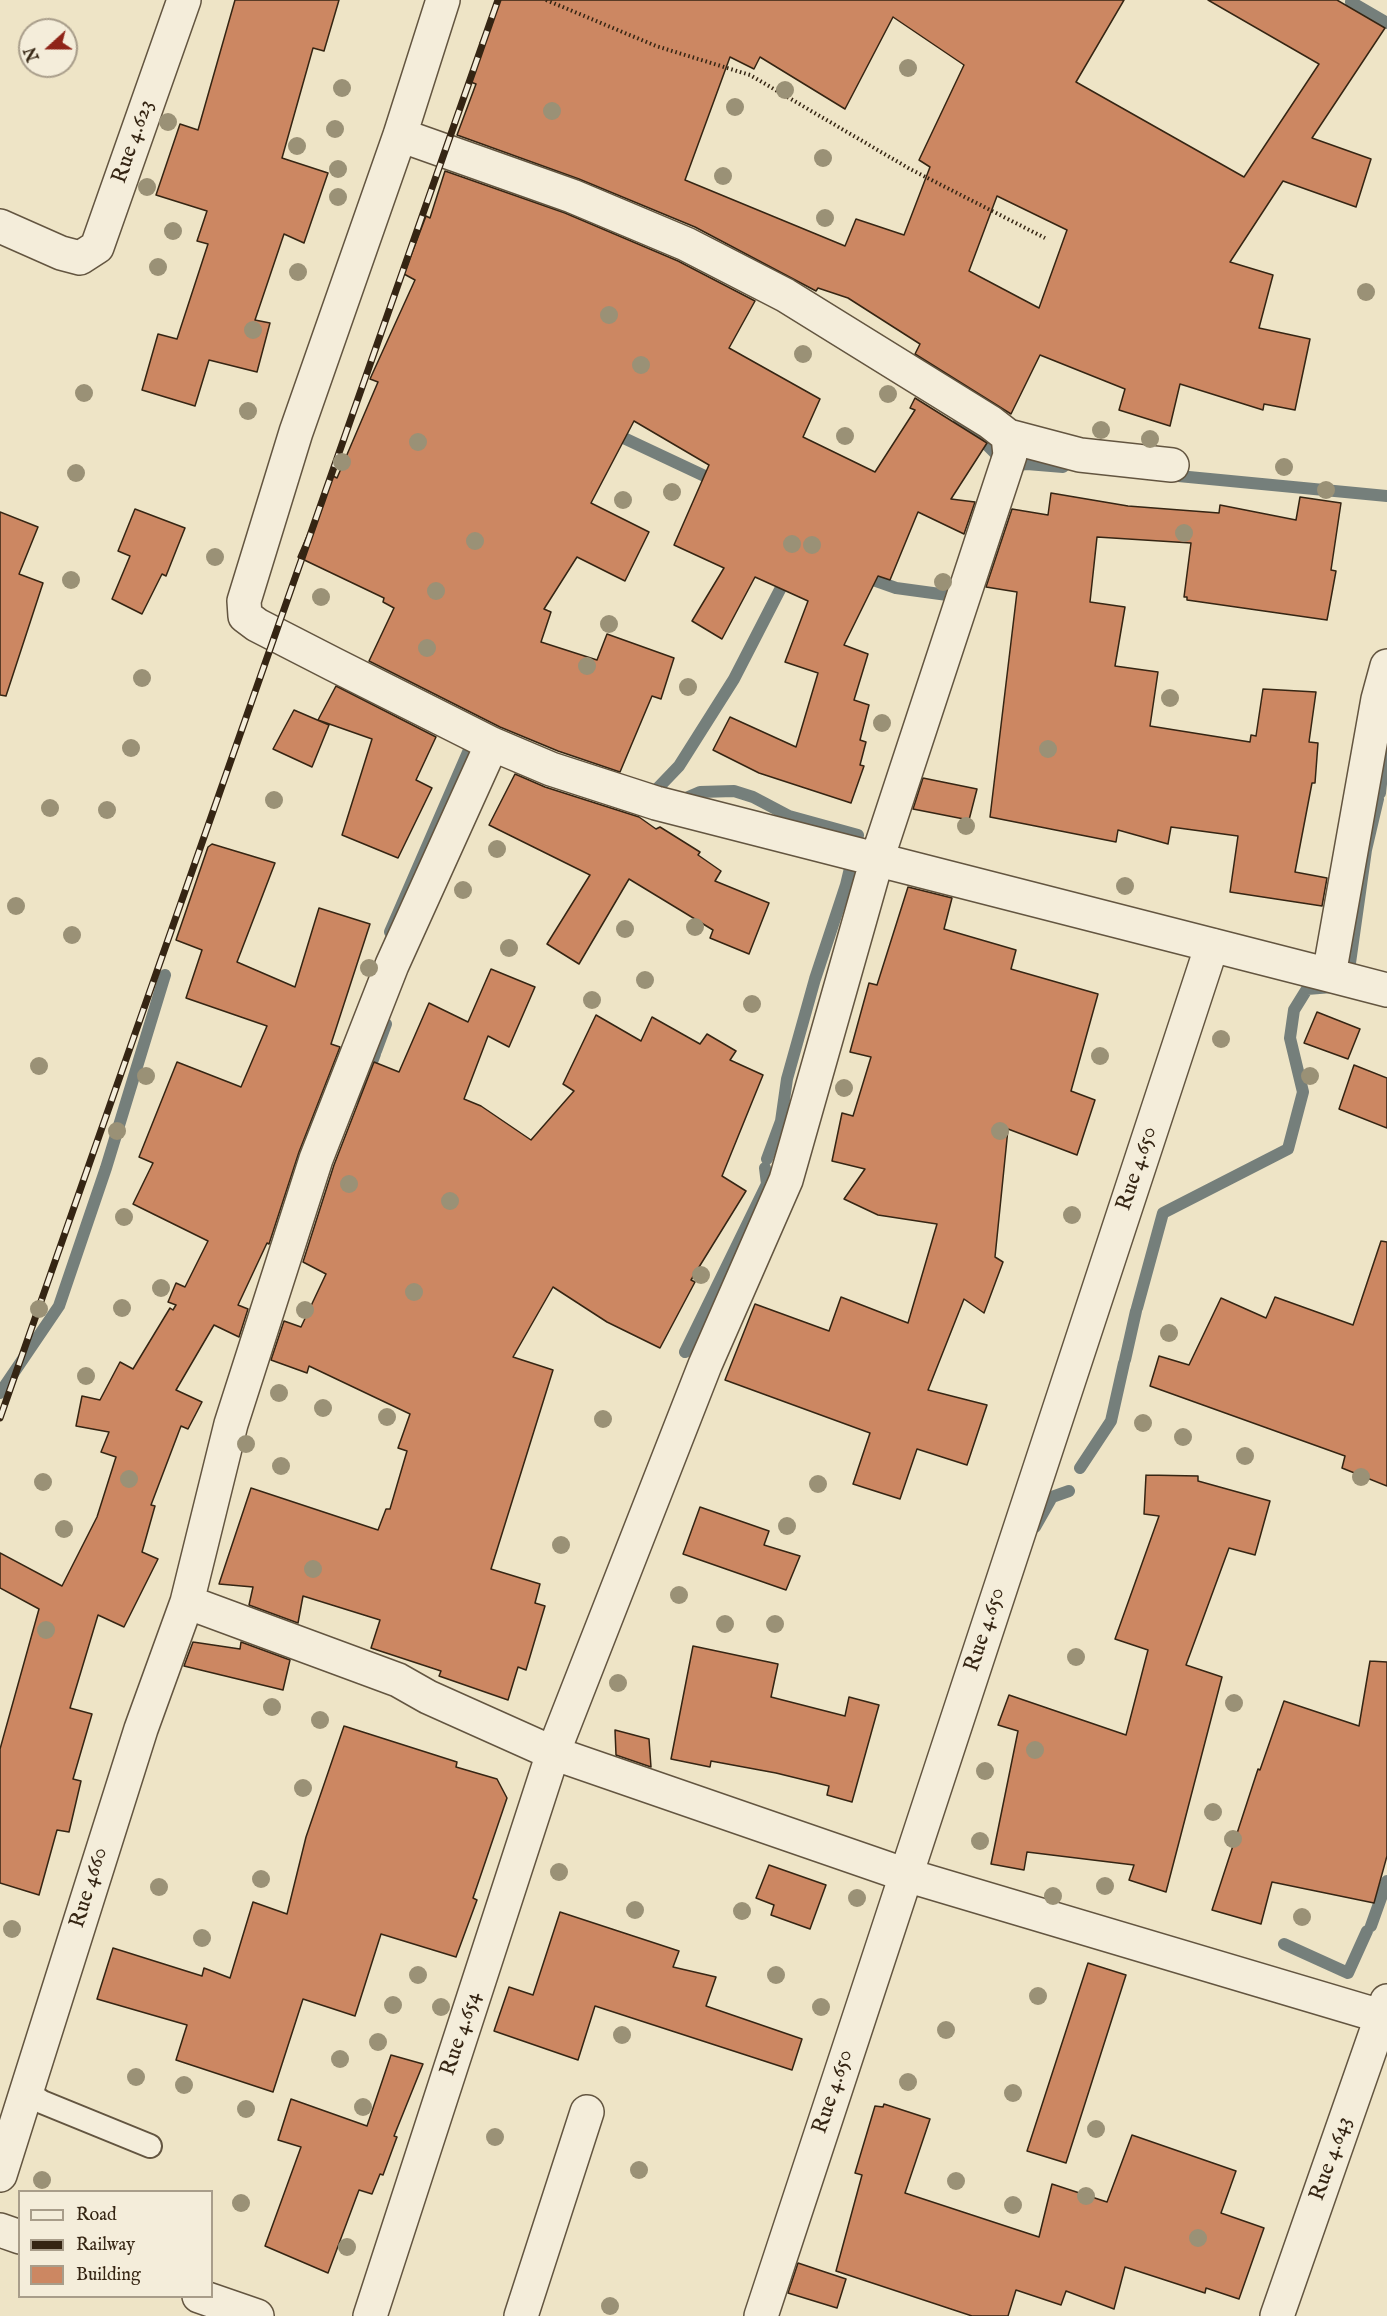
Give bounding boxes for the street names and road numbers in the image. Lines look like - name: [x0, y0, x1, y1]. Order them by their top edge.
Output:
- street label: Rue 4.623: [107, 97, 161, 187]
- street label: Rue 4.650: [1112, 1124, 1164, 1214]
- street label: Rue 4.650: [960, 1585, 1012, 1675]
- street label: Rue 4660: [65, 1844, 115, 1932]
- street label: Rue 4.654: [436, 1989, 488, 2079]
- street label: Rue 4.650: [808, 2047, 860, 2137]
- street label: Rue 4.643: [1305, 2113, 1359, 2205]

